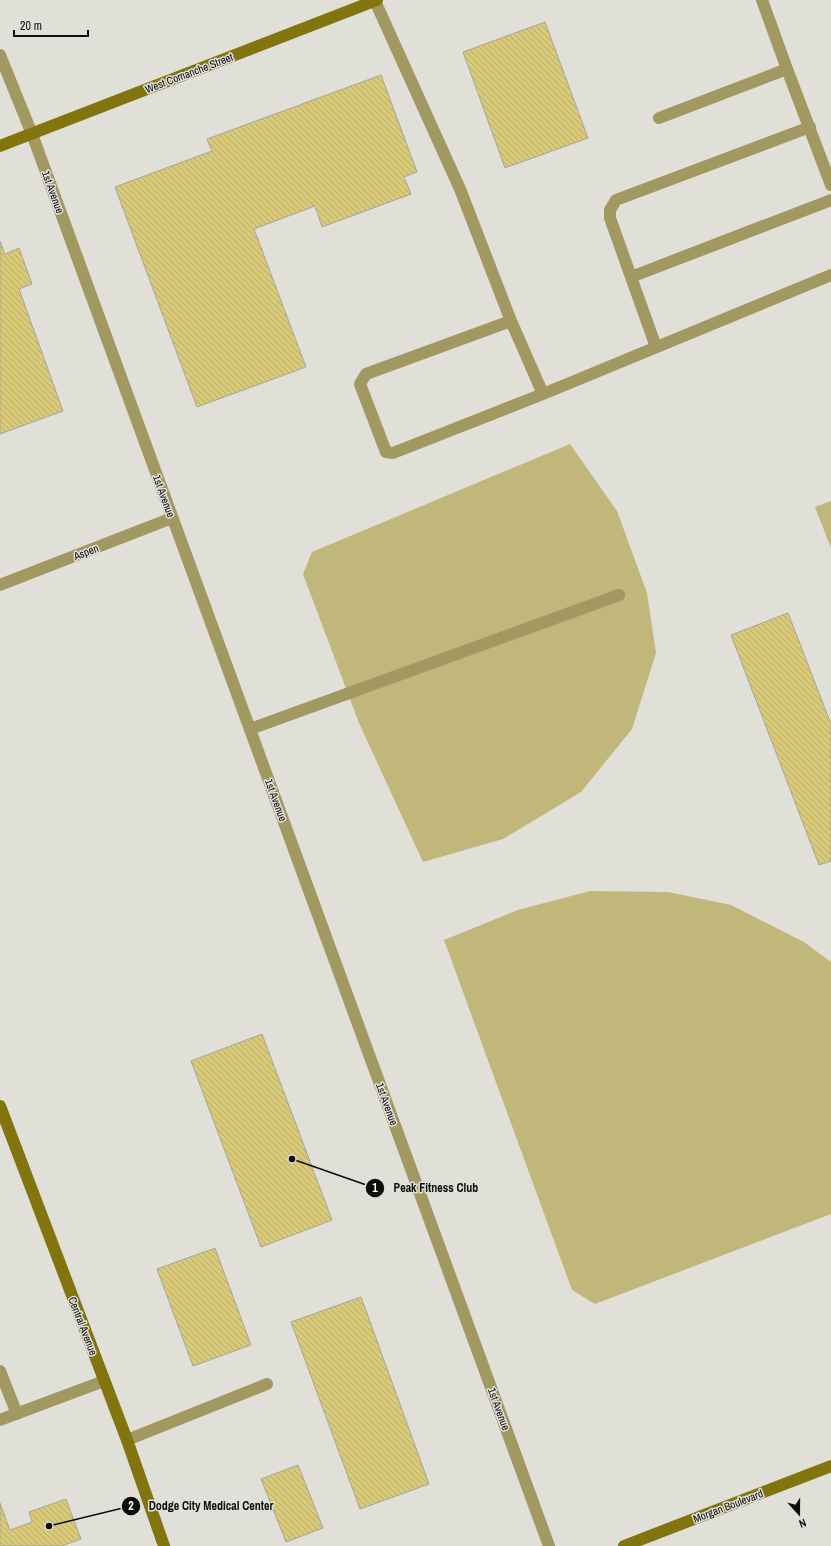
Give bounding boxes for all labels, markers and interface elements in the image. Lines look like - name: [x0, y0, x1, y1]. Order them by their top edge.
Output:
- scale bar: [14, 12, 88, 38]
- text: 20 m: [20, 18, 42, 34]
- street label: West Comanche Street: [143, 50, 235, 96]
- street label: 1st Avenue: [39, 169, 67, 215]
- street label: 1st Avenue: [150, 473, 178, 519]
- street label: Aspen: [71, 541, 100, 563]
- street label: 1st Avenue: [262, 777, 290, 823]
- street label: 1st Avenue: [373, 1081, 401, 1127]
- callout: Peak Fitness Club: [365, 1176, 486, 1200]
- text: 1: [372, 1180, 378, 1196]
- text: Peak Fitness Club: [394, 1180, 478, 1196]
- street label: Central Avenue: [65, 1295, 101, 1357]
- street label: 1st Avenue: [485, 1386, 513, 1432]
- street label: Morgan Boulevard: [691, 1486, 765, 1526]
- callout: Dodge City Medical Center: [121, 1494, 281, 1518]
- north arrow: [779, 1494, 819, 1534]
- text: 2: [128, 1498, 134, 1514]
- text: Dodge City Medical Center: [149, 1498, 274, 1514]
- text: N: [797, 1516, 808, 1531]

